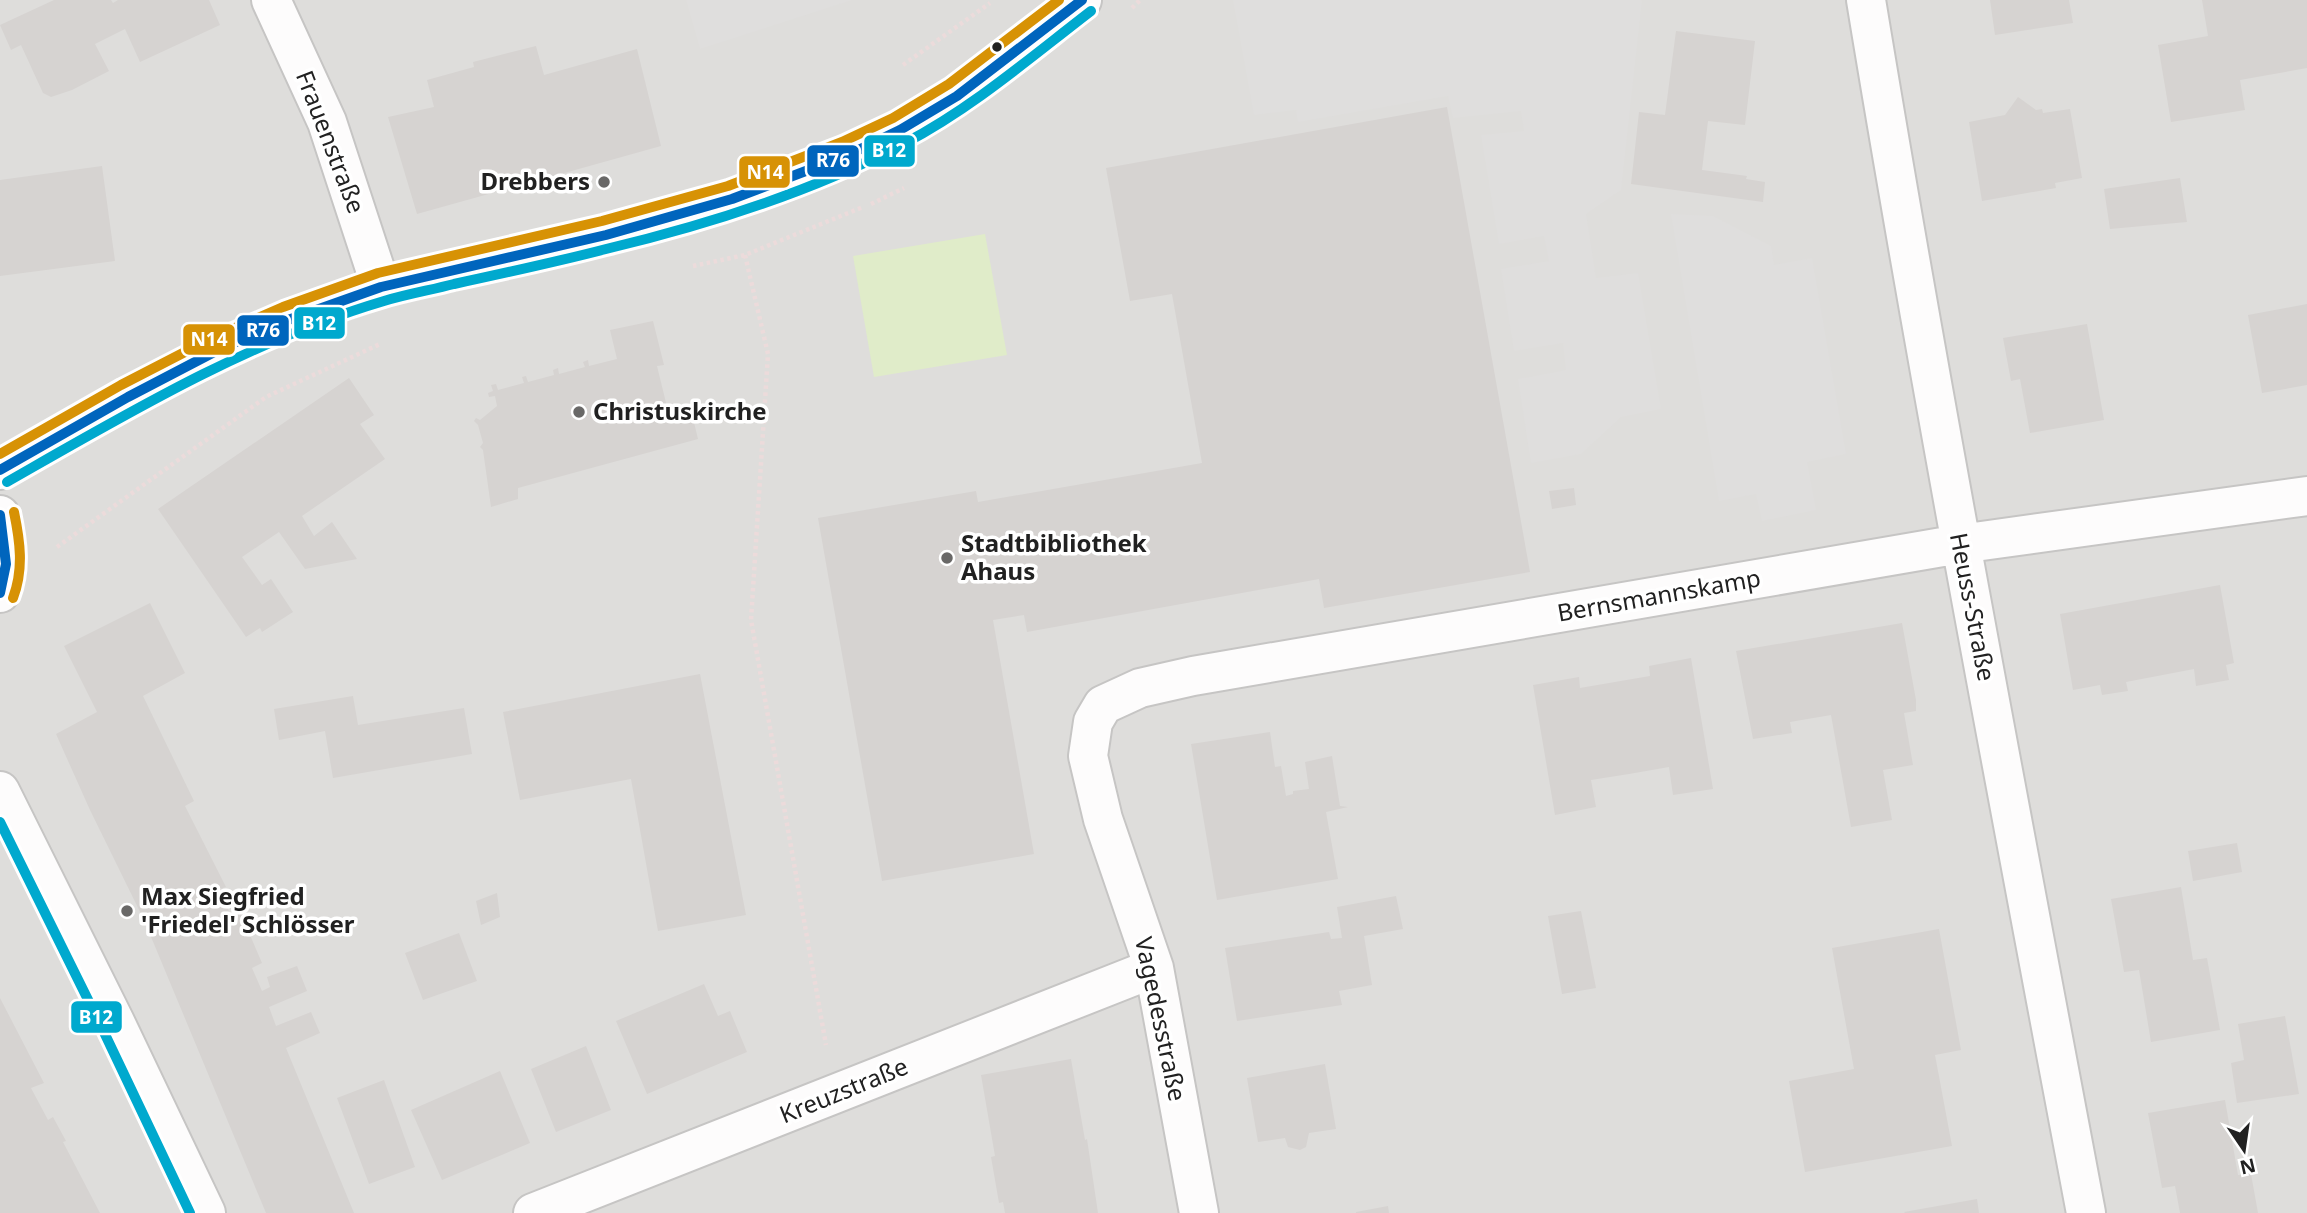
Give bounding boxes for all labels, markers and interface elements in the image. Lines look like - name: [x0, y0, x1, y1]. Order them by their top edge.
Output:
- unlabelled marker: [990, 40, 1004, 54]
- street label: Frauenstraße: [289, 65, 374, 218]
- line badge: B12: [863, 134, 916, 168]
- text: B12: [872, 137, 906, 163]
- line badge: R76: [806, 144, 860, 178]
- text: R76: [816, 147, 850, 173]
- line badge: N14: [738, 155, 791, 189]
- text: N14: [746, 159, 784, 185]
- place label: Drebbers: [480, 164, 590, 197]
- marker: Drebbers: [596, 174, 612, 190]
- line badge: B12: [293, 306, 346, 340]
- text: B12: [302, 310, 336, 336]
- line badge: R76: [236, 314, 290, 347]
- text: R76: [246, 317, 280, 343]
- line badge: N14: [182, 323, 236, 356]
- text: N14: [190, 326, 228, 352]
- place label: Christuskirche: [593, 394, 767, 427]
- marker: Christuskirche: [571, 404, 587, 420]
- place label: Stadtbibliothek Ahaus: [961, 526, 1147, 587]
- street label: Heuss-Straße: [1943, 530, 2004, 684]
- marker: Stadtbibliothek Ahaus: [939, 550, 955, 566]
- street label: Bernsmannskamp: [1554, 560, 1763, 629]
- place label: Max Siegfried 'Friedel' Schlösser: [141, 879, 355, 940]
- marker: Max Siegfried 'Friedel' Schlösser: [119, 903, 135, 919]
- street label: Vagedesstraße: [1128, 933, 1195, 1104]
- line badge: B12: [70, 1000, 123, 1034]
- text: B12: [79, 1004, 113, 1030]
- street label: Kreuzstraße: [774, 1049, 913, 1130]
- north arrow: [2209, 1115, 2279, 1185]
- text: N: [2237, 1152, 2258, 1181]

